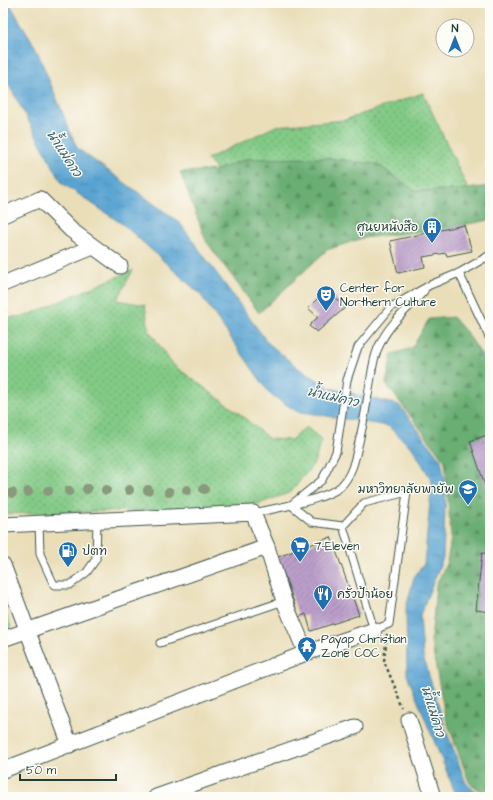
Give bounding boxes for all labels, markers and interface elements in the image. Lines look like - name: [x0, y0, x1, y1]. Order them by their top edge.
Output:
- north arrow: [435, 18, 475, 58]
- text: N: [452, 21, 459, 36]
- water label: น้ำแม่คาว: [42, 125, 90, 182]
- building icon: ศูนยหนังสือ: [421, 216, 443, 244]
- place label: ศูนยหนังสือ: [357, 219, 418, 236]
- place label: Center for Northern Culture: [340, 280, 437, 311]
- theatre icon: Center for Northern Culture: [315, 284, 337, 312]
- water label: น้ำแม่คาว: [305, 378, 363, 412]
- school or university icon: มหาวิทยาลัยพายัพ: [457, 478, 479, 506]
- place label: มหาวิทยาลัยพายัพ: [358, 481, 454, 498]
- supermarket icon: 7-Eleven: [289, 535, 311, 563]
- place label: 7-Eleven: [314, 538, 359, 555]
- fuel station icon: ปตท: [57, 540, 79, 568]
- place label: ปตท: [82, 543, 107, 560]
- restaurant icon: ครัวป้าน้อย: [312, 583, 334, 611]
- place label: ครัวป้าน้อย: [337, 586, 393, 603]
- place label: Payap Christian Zone COC: [321, 631, 407, 662]
- temple icon: Payap Christian Zone COC: [296, 635, 318, 663]
- water label: น้ำแม่คาว: [417, 683, 454, 740]
- scale bar: [20, 756, 116, 782]
- text: 50 m: [26, 762, 57, 779]

